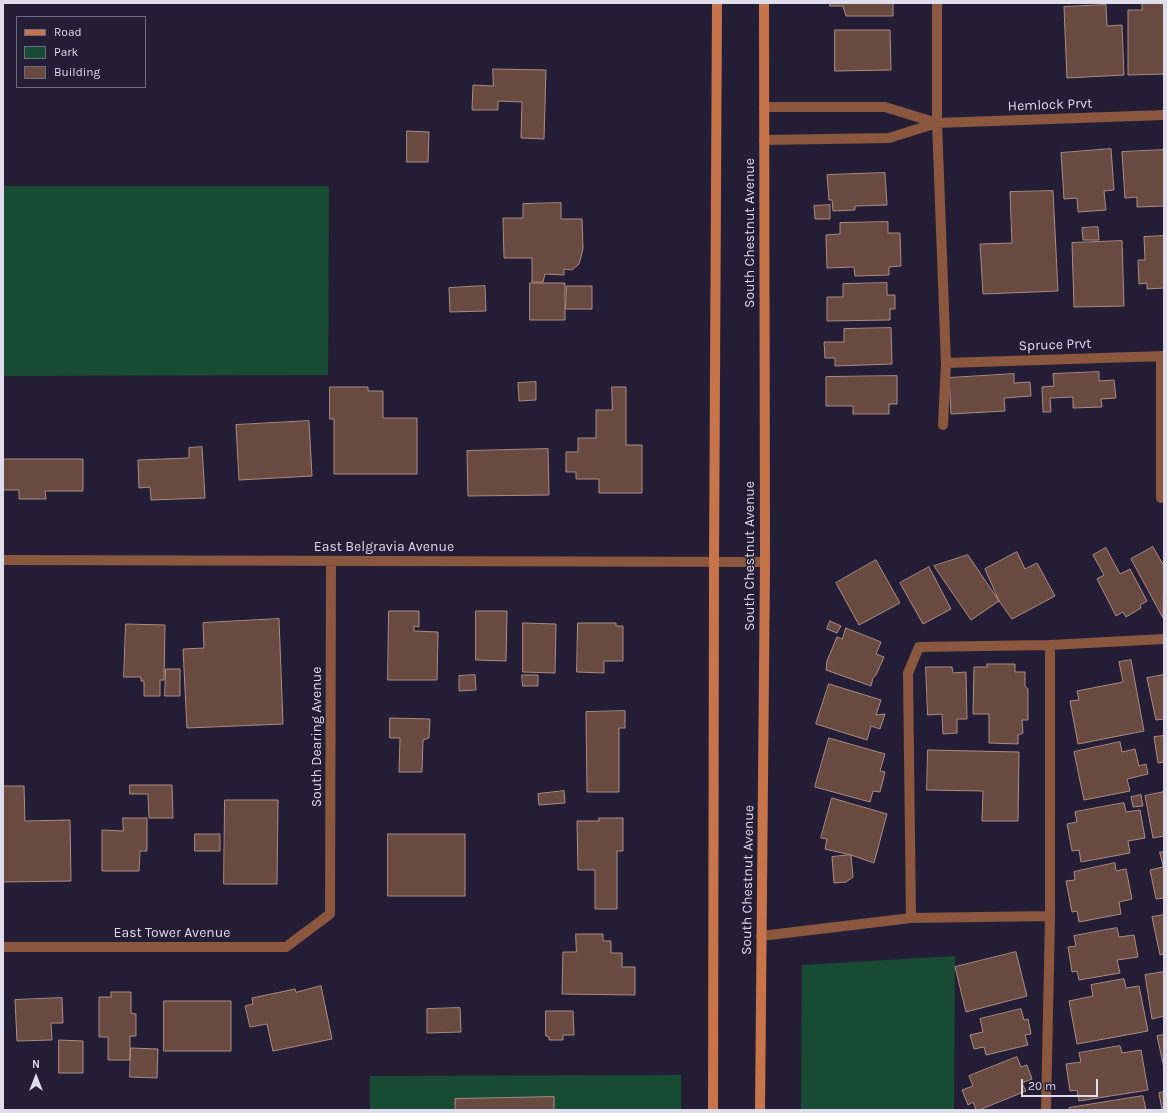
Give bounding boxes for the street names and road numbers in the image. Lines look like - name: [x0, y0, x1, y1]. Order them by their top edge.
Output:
- street label: Hemlock Prvt: [1007, 95, 1093, 115]
- street label: South Chestnut Avenue: [742, 158, 758, 308]
- street label: Spruce Prvt: [1018, 335, 1092, 355]
- street label: South Chestnut Avenue: [742, 481, 758, 631]
- street label: East Belgravia Avenue: [314, 539, 454, 555]
- street label: South Dearing Avenue: [309, 667, 325, 807]
- street label: South Chestnut Avenue: [738, 805, 758, 955]
- street label: East Tower Avenue: [114, 925, 230, 941]

